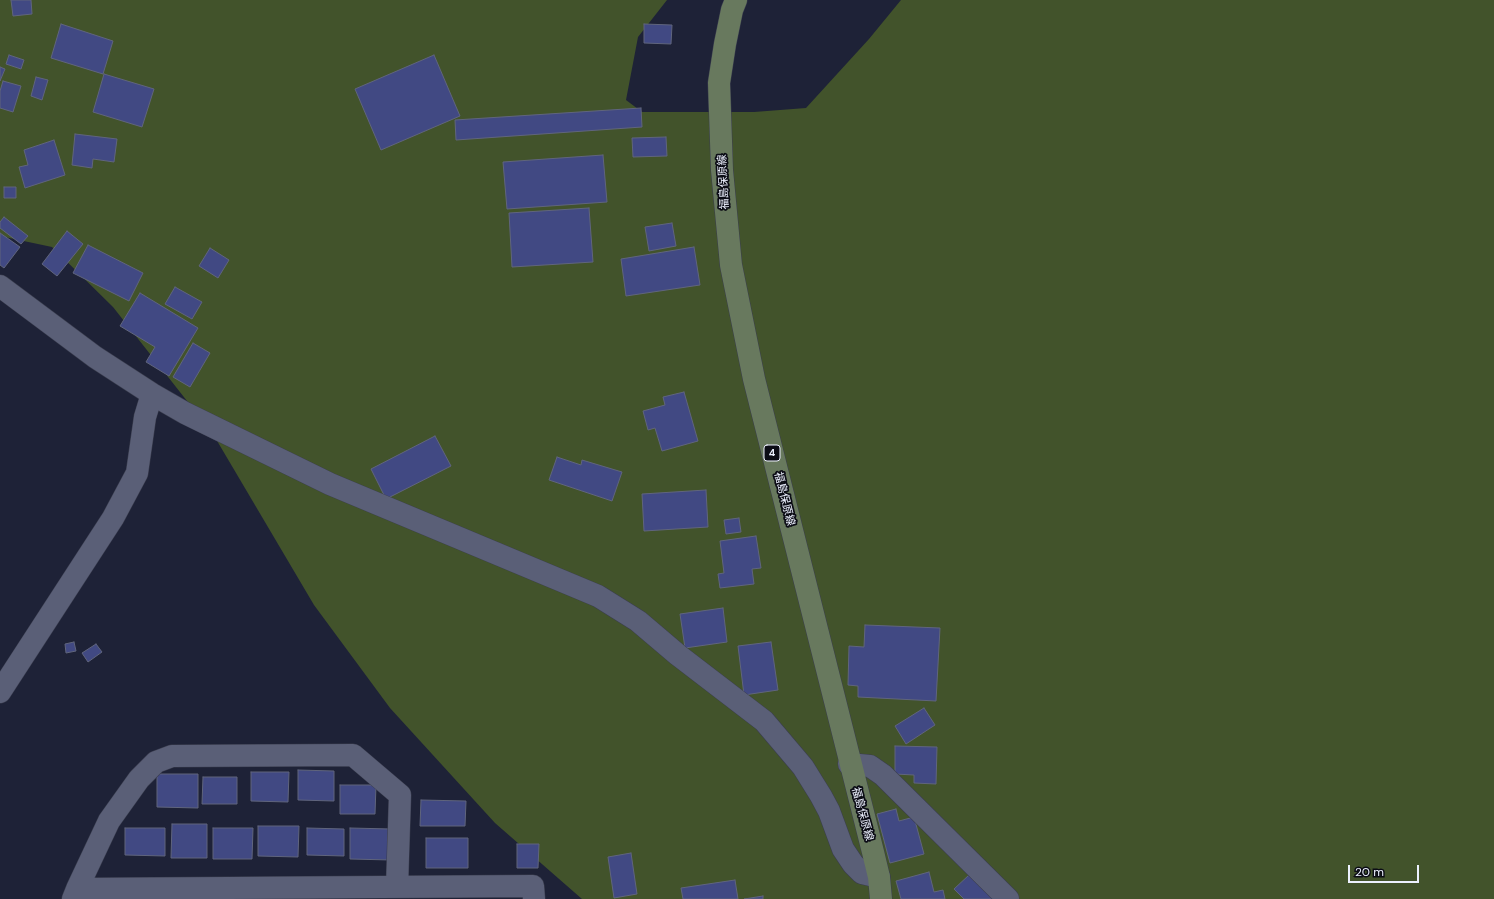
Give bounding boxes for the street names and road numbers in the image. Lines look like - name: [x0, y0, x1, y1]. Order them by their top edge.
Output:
- street label: 福島保原線: [716, 154, 732, 210]
- road number: 4: [764, 445, 780, 461]
- street label: 福島保原線: [771, 471, 797, 527]
- street label: 福島保原線: [849, 786, 875, 842]

